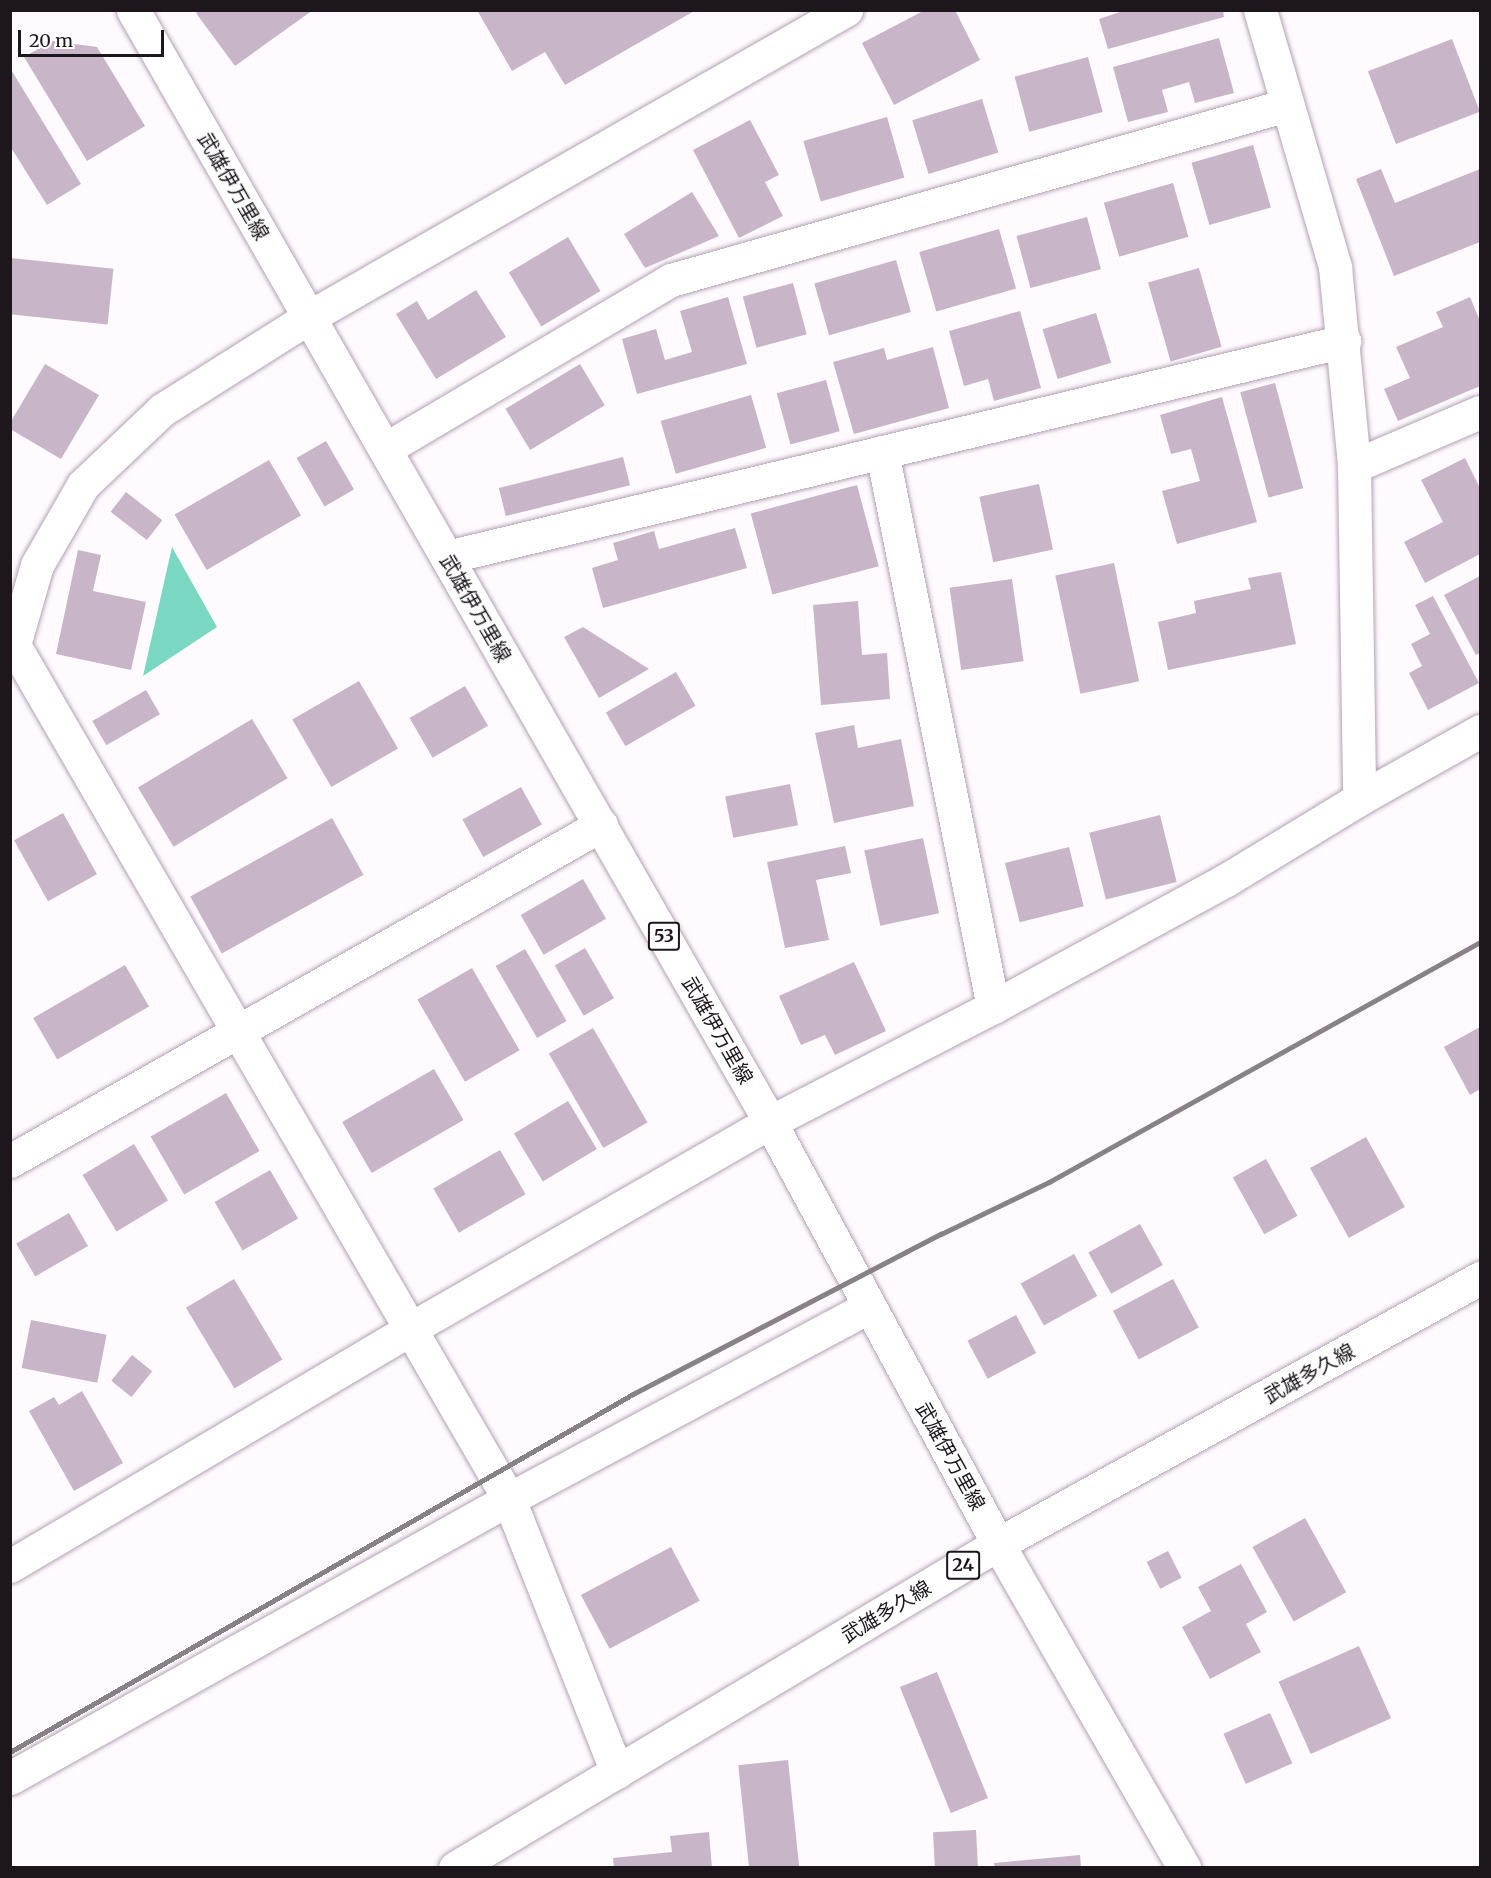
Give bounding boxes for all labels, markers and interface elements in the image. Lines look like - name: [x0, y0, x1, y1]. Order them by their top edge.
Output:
- scale bar: [21, 18, 166, 56]
- text: 20 m: [29, 29, 73, 52]
- street label: 武雄伊万里線: [194, 128, 274, 244]
- street label: 武雄伊万里線: [436, 550, 516, 666]
- road number: 53: [648, 921, 680, 951]
- street label: 武雄伊万里線: [678, 972, 758, 1088]
- street label: 武雄多久線: [1259, 1338, 1359, 1408]
- street label: 武雄伊万里線: [911, 1398, 991, 1514]
- road number: 24: [945, 1550, 981, 1580]
- street label: 武雄多久線: [837, 1575, 935, 1647]

